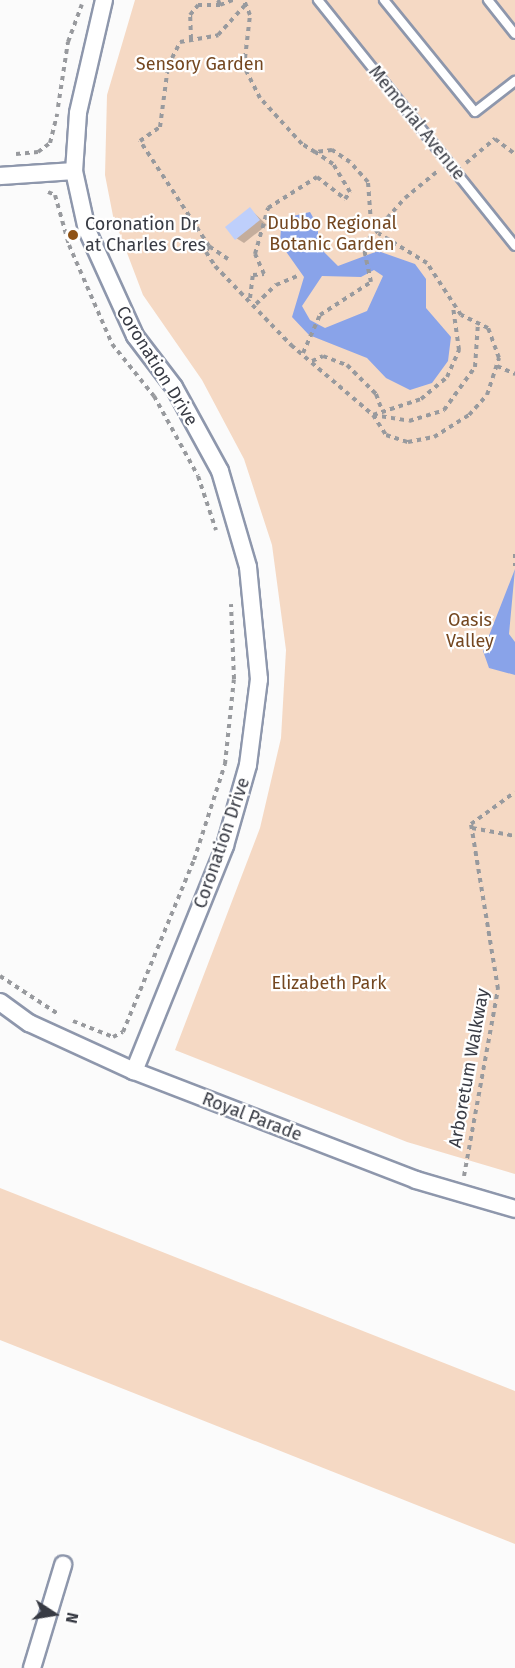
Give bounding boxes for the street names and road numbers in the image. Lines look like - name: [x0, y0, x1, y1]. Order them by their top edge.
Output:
- street label: Memorial Avenue: [364, 61, 470, 185]
- street label: Coronation Drive: [112, 302, 202, 430]
- street label: Coronation Drive: [189, 775, 255, 911]
- street label: Arboretum Walkway: [444, 987, 494, 1149]
- street label: Royal Parade: [199, 1088, 305, 1146]

